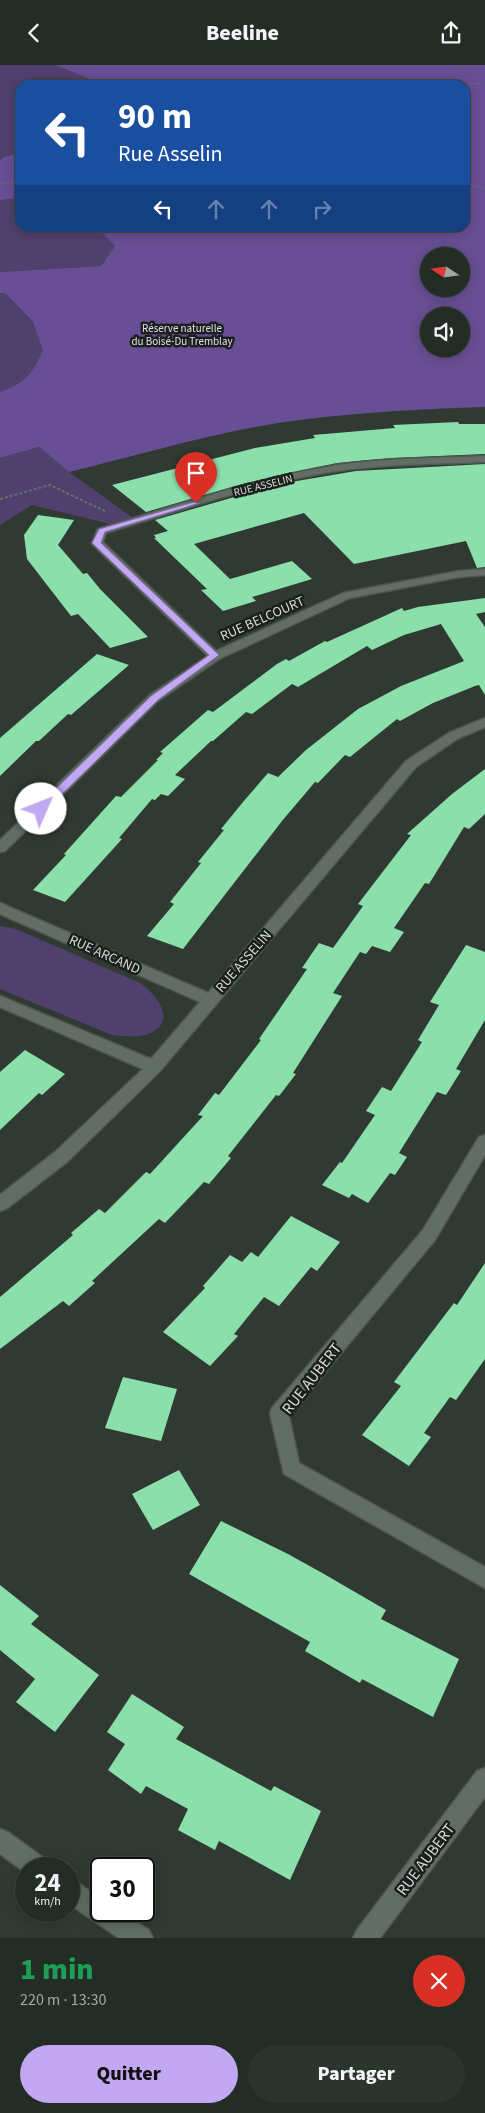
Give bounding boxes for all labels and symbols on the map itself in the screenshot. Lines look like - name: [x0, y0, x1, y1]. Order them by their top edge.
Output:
- north arrow: [420, 247, 470, 297]
- park label: Réserve naturelle du Boisé-Du Tremblay: [131, 321, 233, 349]
- pin: [175, 452, 217, 503]
- street label: RUE ASSELIN: [232, 471, 294, 500]
- street label: RUE BELCOURT: [217, 591, 308, 646]
- position arrow: [14, 782, 66, 834]
- street label: RUE ASSELIN: [211, 926, 276, 997]
- street label: RUE ARCAND: [66, 930, 143, 980]
- street label: RUE AUBERT: [277, 1338, 347, 1419]
- street label: RUE AUBERT: [391, 1819, 460, 1900]
- speed limit sign: 30: [90, 1857, 155, 1922]

